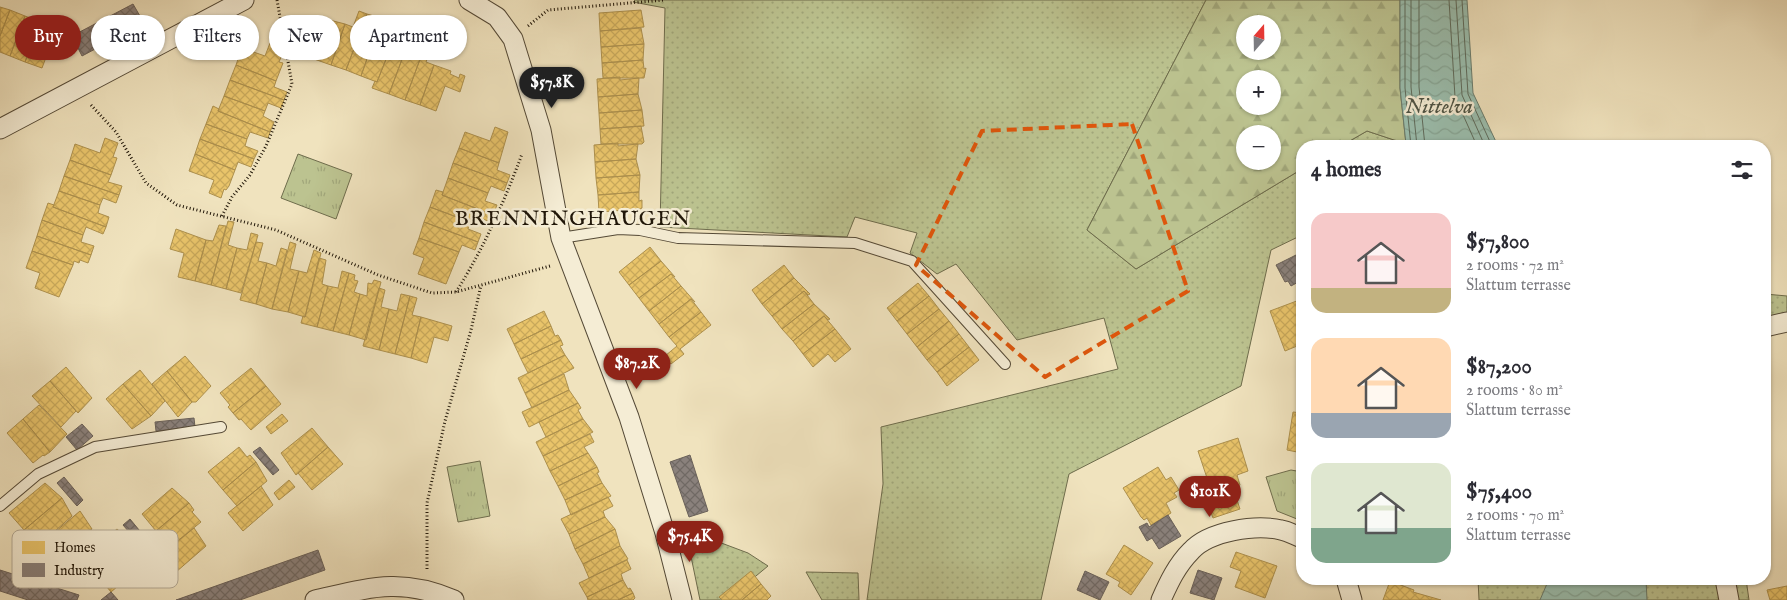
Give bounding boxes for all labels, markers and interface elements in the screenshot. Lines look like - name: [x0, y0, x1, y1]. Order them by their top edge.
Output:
- chip: Buy: [15, 15, 81, 60]
- chip: Rent: [91, 15, 165, 60]
- chip: Filters: [175, 15, 259, 60]
- chip: New: [269, 15, 340, 60]
- chip: Apartment: [350, 15, 467, 60]
- north arrow: [1236, 15, 1281, 60]
- map controls: [1236, 15, 1281, 170]
- pin: $57.8K: [511, 66, 593, 109]
- button: +: [1236, 70, 1281, 115]
- text: $57.8K: [530, 73, 574, 93]
- water label: Nittelva: [1405, 94, 1473, 121]
- button: −: [1236, 125, 1281, 170]
- icon: filters: [1728, 156, 1756, 184]
- text: 4 homes: [1311, 157, 1381, 184]
- district label: BRENNINGHAUGEN: [455, 206, 691, 233]
- text: $57,800: [1466, 229, 1530, 256]
- icon: home: [1351, 233, 1411, 293]
- text: 2 rooms · 72 m²: [1466, 256, 1564, 276]
- text: Slattum terrasse: [1466, 276, 1571, 296]
- pin: $87.2K: [596, 348, 678, 390]
- text: $87.2K: [614, 354, 660, 374]
- text: $87,200: [1466, 354, 1532, 381]
- icon: home: [1351, 358, 1411, 418]
- text: 2 rooms · 80 m²: [1466, 381, 1563, 401]
- text: Slattum terrasse: [1466, 401, 1571, 421]
- pin: $101K: [1175, 476, 1245, 518]
- text: $75,400: [1466, 479, 1532, 506]
- text: $101K: [1190, 482, 1230, 502]
- icon: home: [1351, 483, 1411, 543]
- text: 2 rooms · 70 m²: [1466, 506, 1564, 526]
- pin: $75.4K: [649, 520, 731, 563]
- text: Slattum terrasse: [1466, 526, 1571, 546]
- text: $75.4K: [667, 527, 713, 547]
- legend: [12, 530, 178, 588]
- text: Homes: [54, 539, 96, 557]
- text: Industry: [54, 562, 104, 580]

